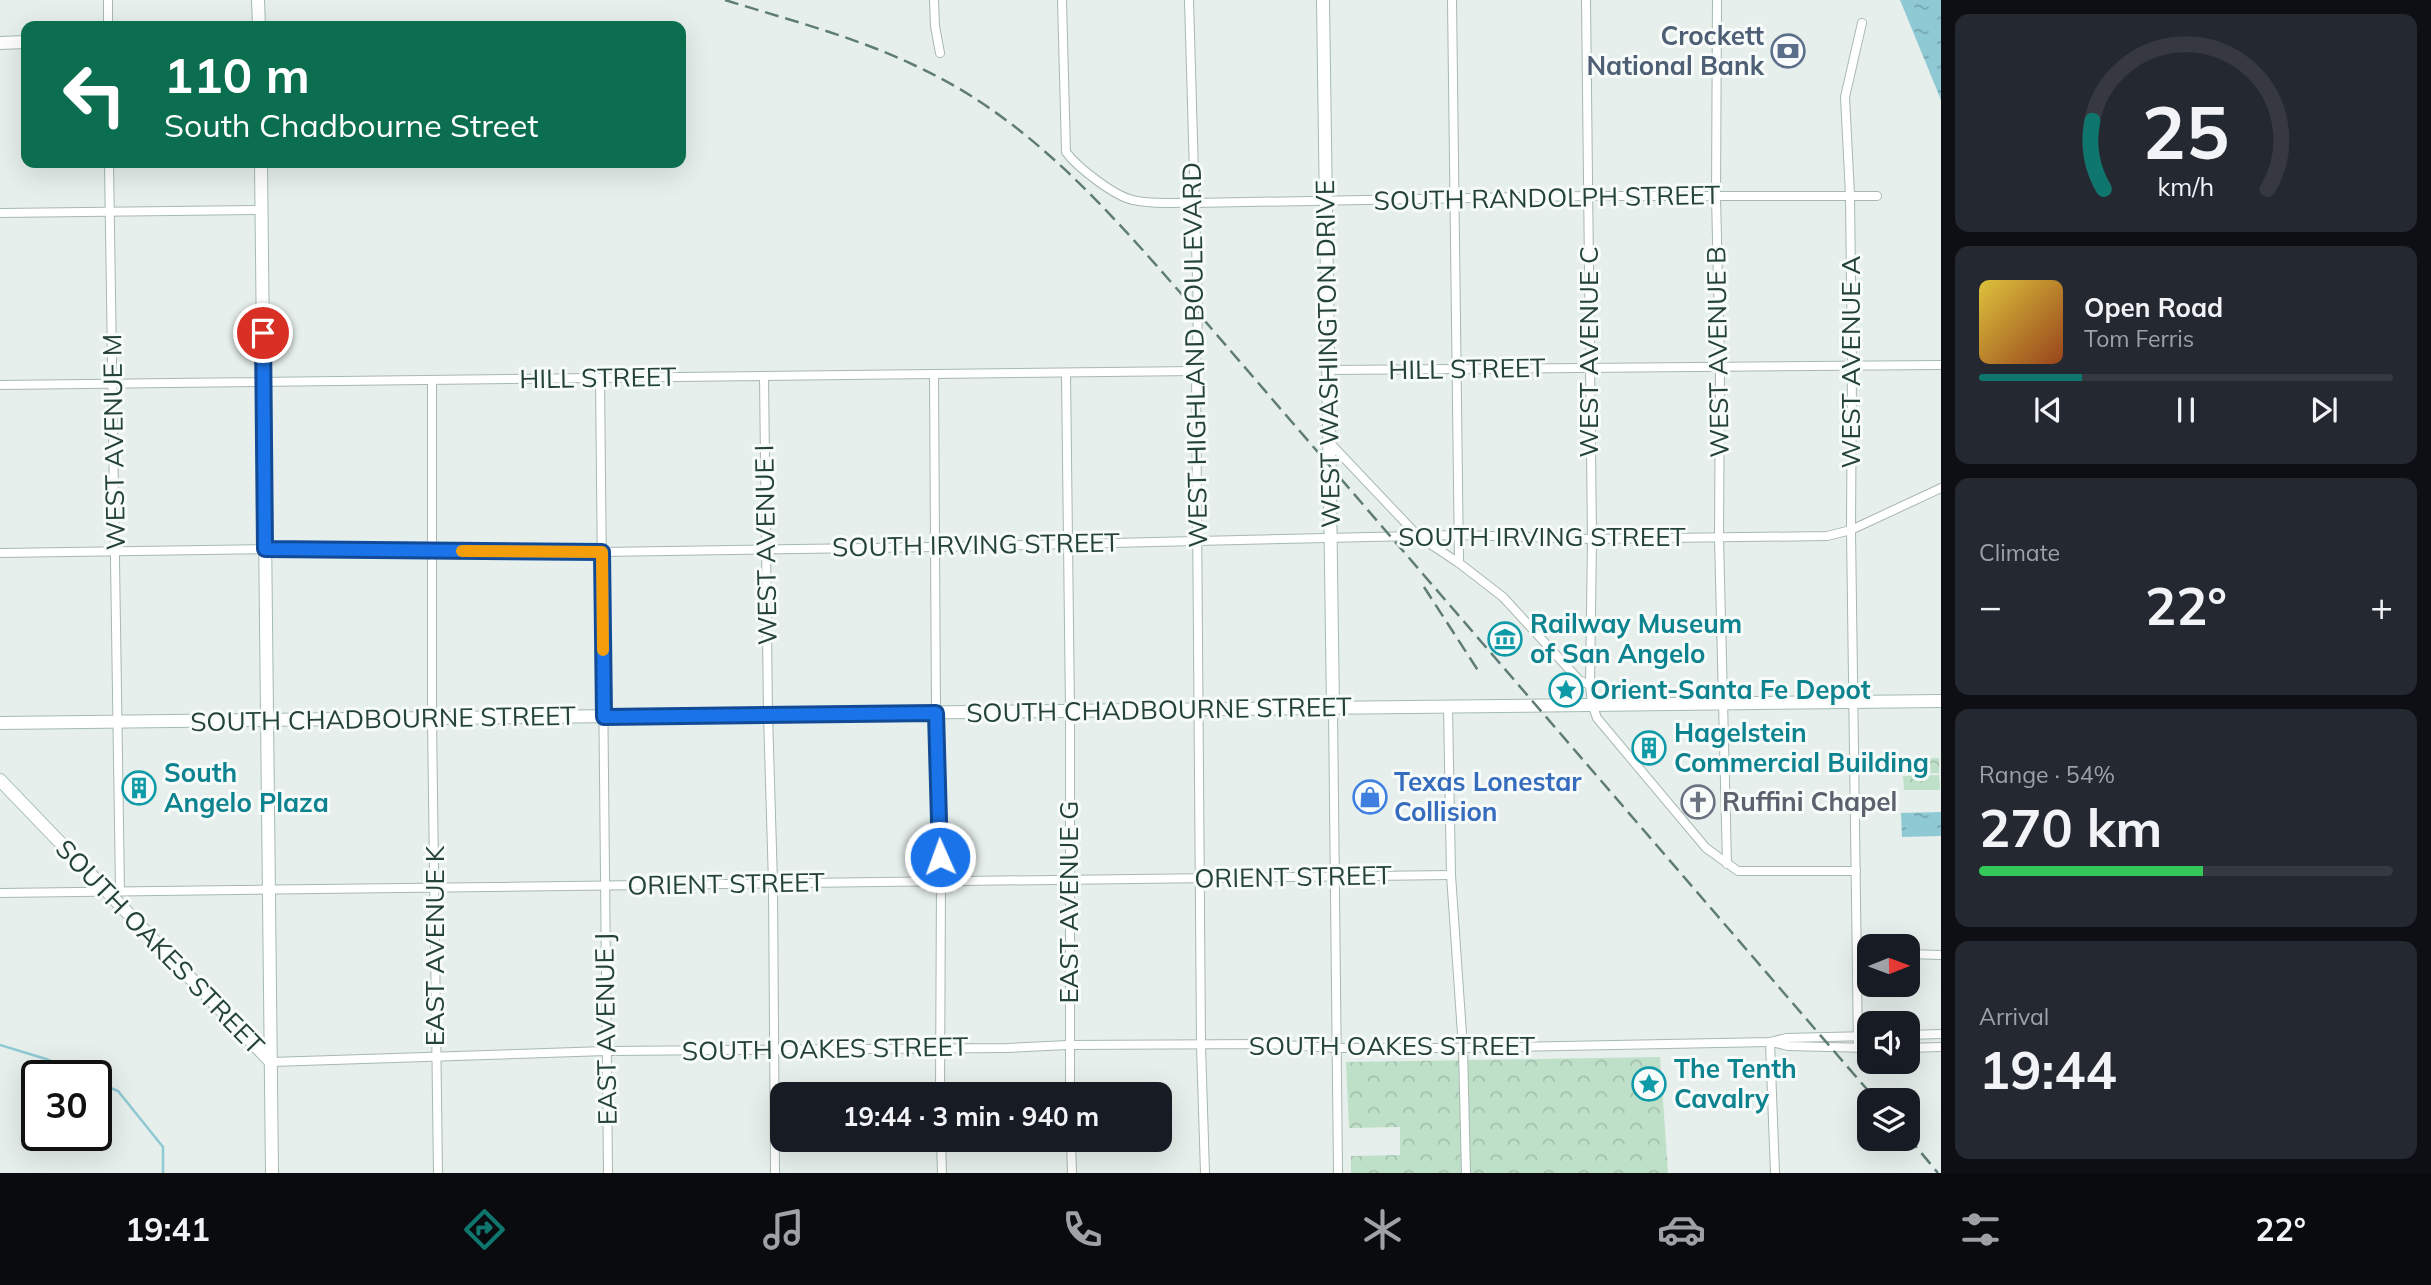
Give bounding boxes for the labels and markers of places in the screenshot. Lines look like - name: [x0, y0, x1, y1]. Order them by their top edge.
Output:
- place label: Crockett National Bank: [1586, 19, 1765, 82]
- bank icon: Crockett National Bank: [1769, 32, 1807, 70]
- pin: [233, 303, 293, 363]
- place label: Railway Museum of San Angelo: [1530, 607, 1742, 670]
- museum icon: Railway Museum of San Angelo: [1486, 620, 1524, 658]
- place icon: Orient-Santa Fe Depot: [1547, 671, 1585, 709]
- place label: Orient-Santa Fe Depot: [1590, 673, 1871, 706]
- place label: Hagelstein Commercial Building: [1674, 716, 1929, 779]
- building icon: Hagelstein Commercial Building: [1630, 729, 1668, 767]
- place label: South Angelo Plaza: [164, 756, 329, 819]
- place label: Texas Lonestar Collision: [1394, 765, 1582, 828]
- building icon: South Angelo Plaza: [120, 769, 158, 807]
- shop icon: Texas Lonestar Collision: [1351, 778, 1389, 816]
- church icon: Ruffini Chapel: [1679, 783, 1717, 821]
- place label: Ruffini Chapel: [1722, 785, 1897, 818]
- place label: The Tenth Cavalry: [1674, 1052, 1797, 1115]
- place icon: The Tenth Cavalry: [1630, 1065, 1668, 1103]

